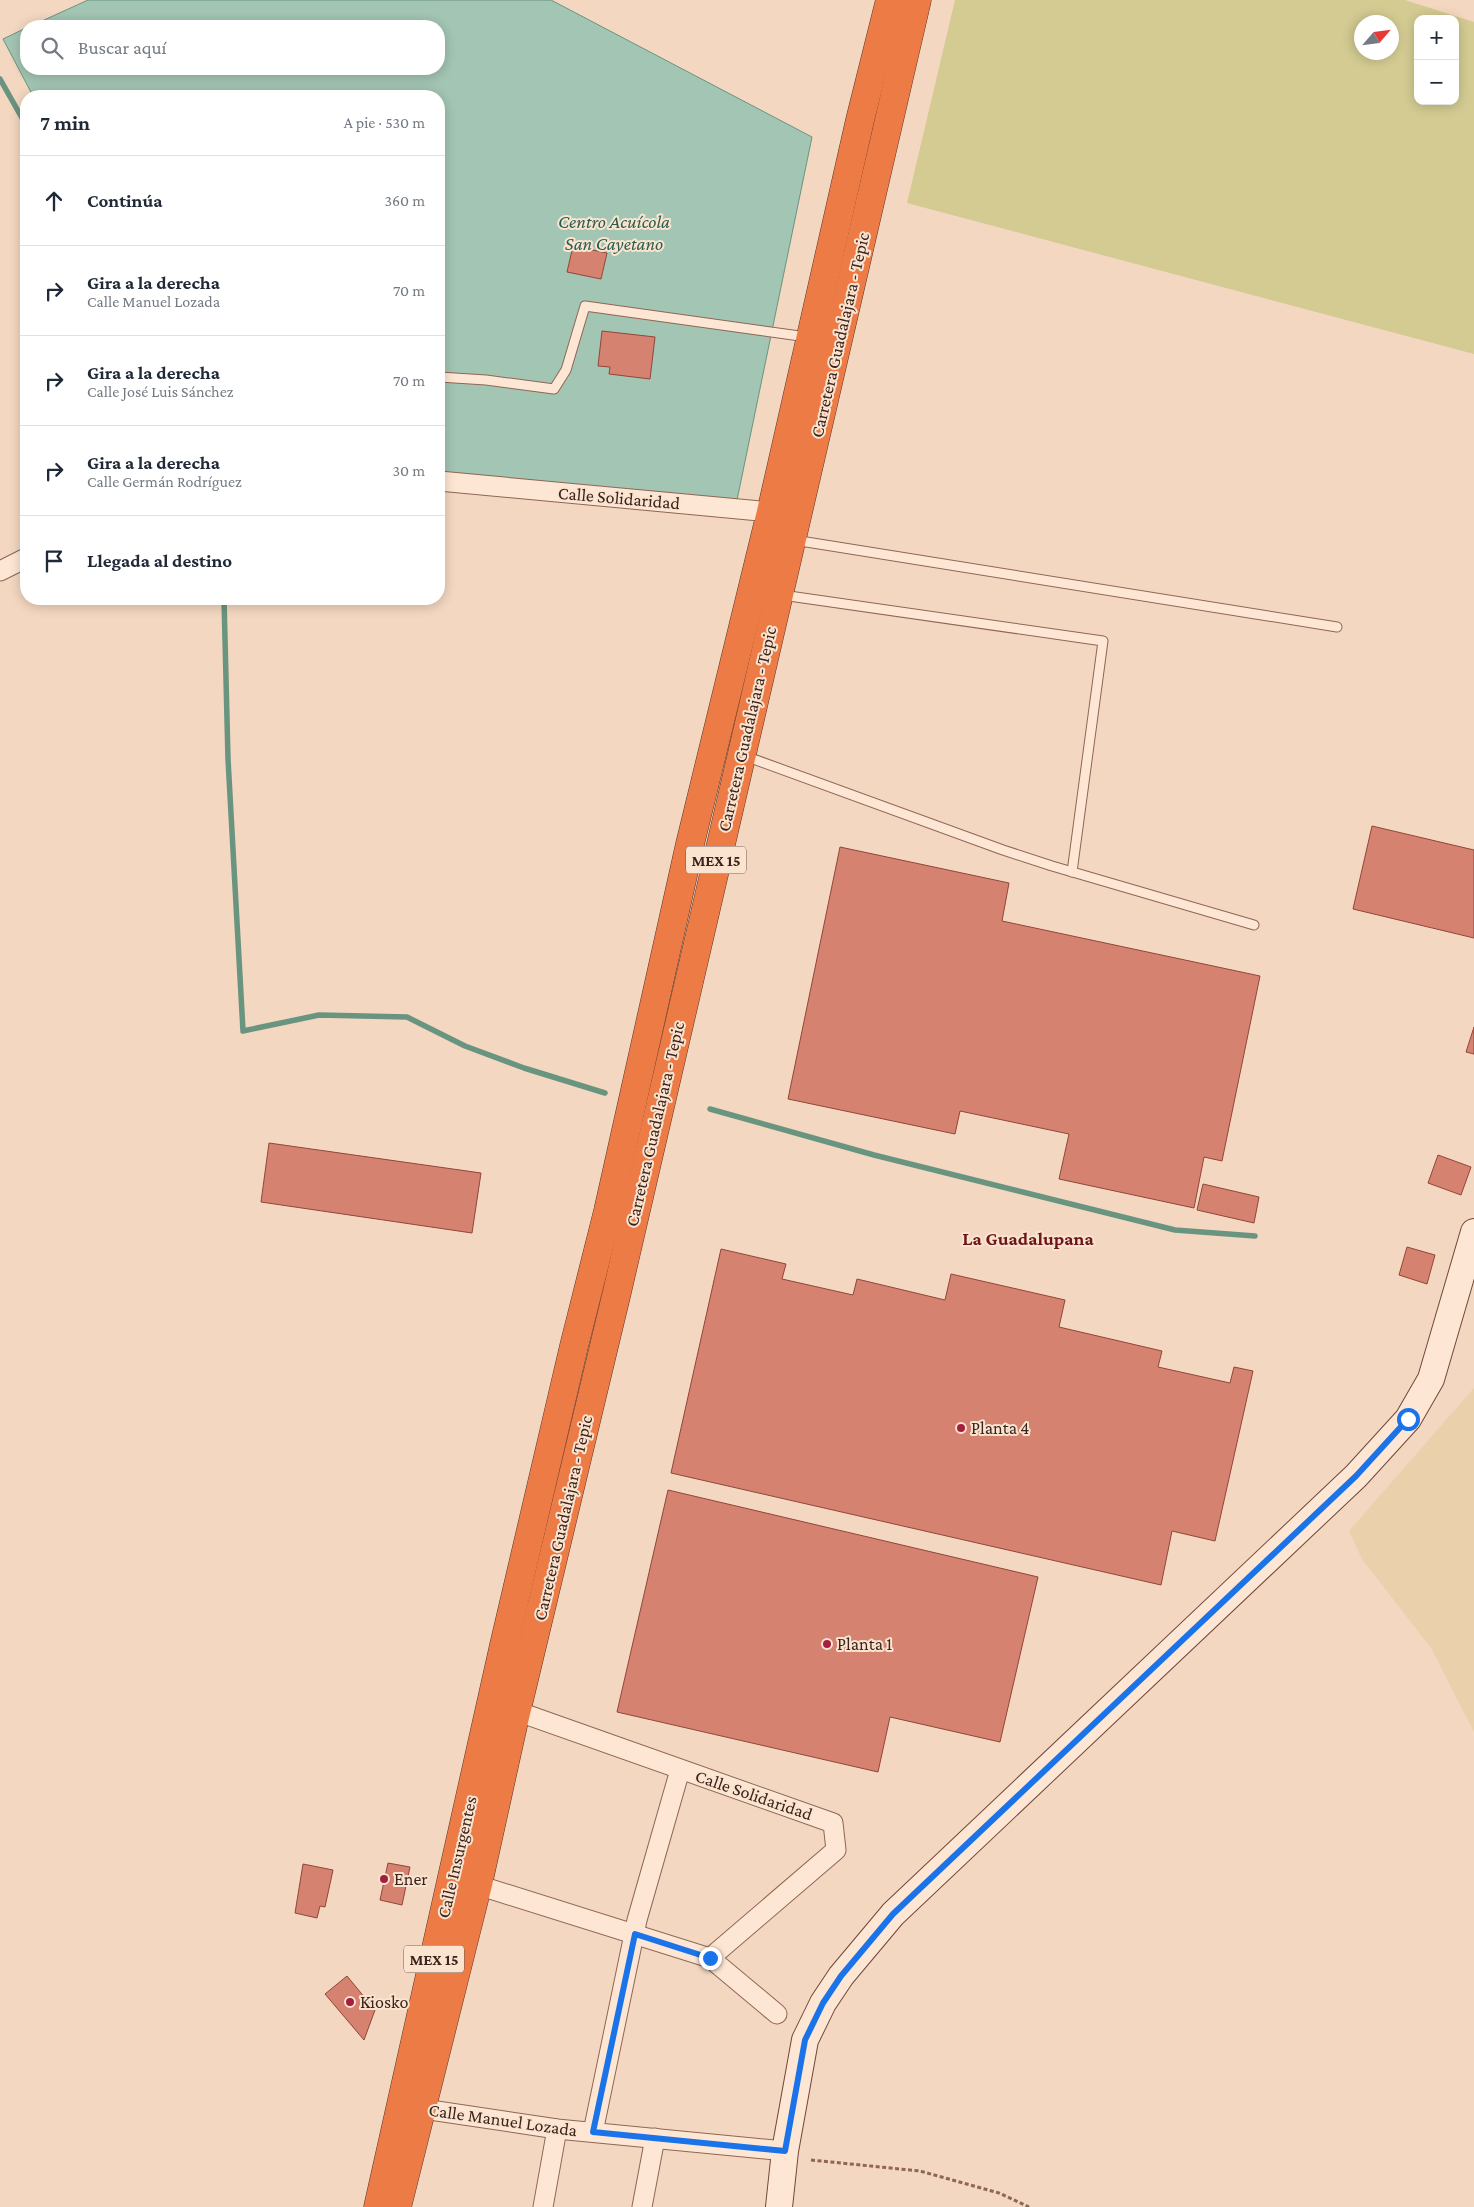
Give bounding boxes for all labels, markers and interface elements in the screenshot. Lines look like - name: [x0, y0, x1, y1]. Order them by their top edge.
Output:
- north arrow: [1354, 15, 1399, 60]
- map controls: [1414, 15, 1459, 105]
- button: +: [1414, 15, 1459, 60]
- search box: [20, 20, 445, 75]
- icon: search: [38, 34, 66, 62]
- text: Buscar aquí: [78, 37, 167, 58]
- button: −: [1414, 60, 1459, 105]
- text: 7 min: [40, 111, 90, 135]
- text: A pie · 530 m: [344, 114, 425, 131]
- icon: ahead: [40, 187, 68, 215]
- text: Continúa: [87, 190, 163, 211]
- text: 360 m: [384, 192, 425, 209]
- water label: Centro Acuícola San Cayetano: [558, 211, 670, 254]
- street label: Carretera Guadalajara - Tepic: [807, 230, 874, 440]
- text: Gira a la derecha: [87, 272, 220, 293]
- icon: right: [40, 277, 68, 305]
- text: 70 m: [393, 282, 425, 299]
- text: Calle Manuel Lozada: [87, 293, 220, 310]
- text: Gira a la derecha: [87, 362, 220, 383]
- icon: right: [40, 367, 68, 395]
- text: 70 m: [393, 372, 425, 389]
- text: Calle José Luis Sánchez: [87, 383, 233, 400]
- text: Gira a la derecha: [87, 452, 220, 473]
- icon: right: [40, 457, 68, 485]
- text: 30 m: [393, 462, 425, 479]
- text: Calle Germán Rodríguez: [87, 473, 242, 490]
- street label: Calle Solidaridad: [557, 483, 681, 513]
- icon: arrive: [40, 547, 68, 575]
- text: Llegada al destino: [87, 550, 232, 571]
- street label: Carretera Guadalajara - Tepic: [714, 624, 781, 834]
- road number: MEX 15: [686, 846, 746, 874]
- street label: Carretera Guadalajara - Tepic: [622, 1019, 689, 1229]
- district label: La Guadalupana: [962, 1228, 1094, 1249]
- route start: [1397, 1408, 1420, 1431]
- street label: Carretera Guadalajara - Tepic: [530, 1413, 597, 1623]
- place label: Planta 4: [971, 1418, 1030, 1438]
- marker: Planta 4: [955, 1422, 967, 1434]
- place label: Planta 1: [837, 1634, 892, 1654]
- marker: Planta 1: [821, 1638, 833, 1650]
- street label: Calle Solidaridad: [693, 1766, 816, 1825]
- street label: Calle Insurgentes: [433, 1794, 481, 1920]
- place label: Ener: [394, 1869, 428, 1889]
- marker: Ener: [378, 1873, 390, 1885]
- road number: MEX 15: [404, 1946, 464, 1972]
- route end: [699, 1947, 722, 1970]
- place label: Kiosko: [360, 1992, 409, 2012]
- marker: Kiosko: [344, 1996, 356, 2008]
- street label: Calle Manuel Lozada: [427, 2100, 579, 2140]

